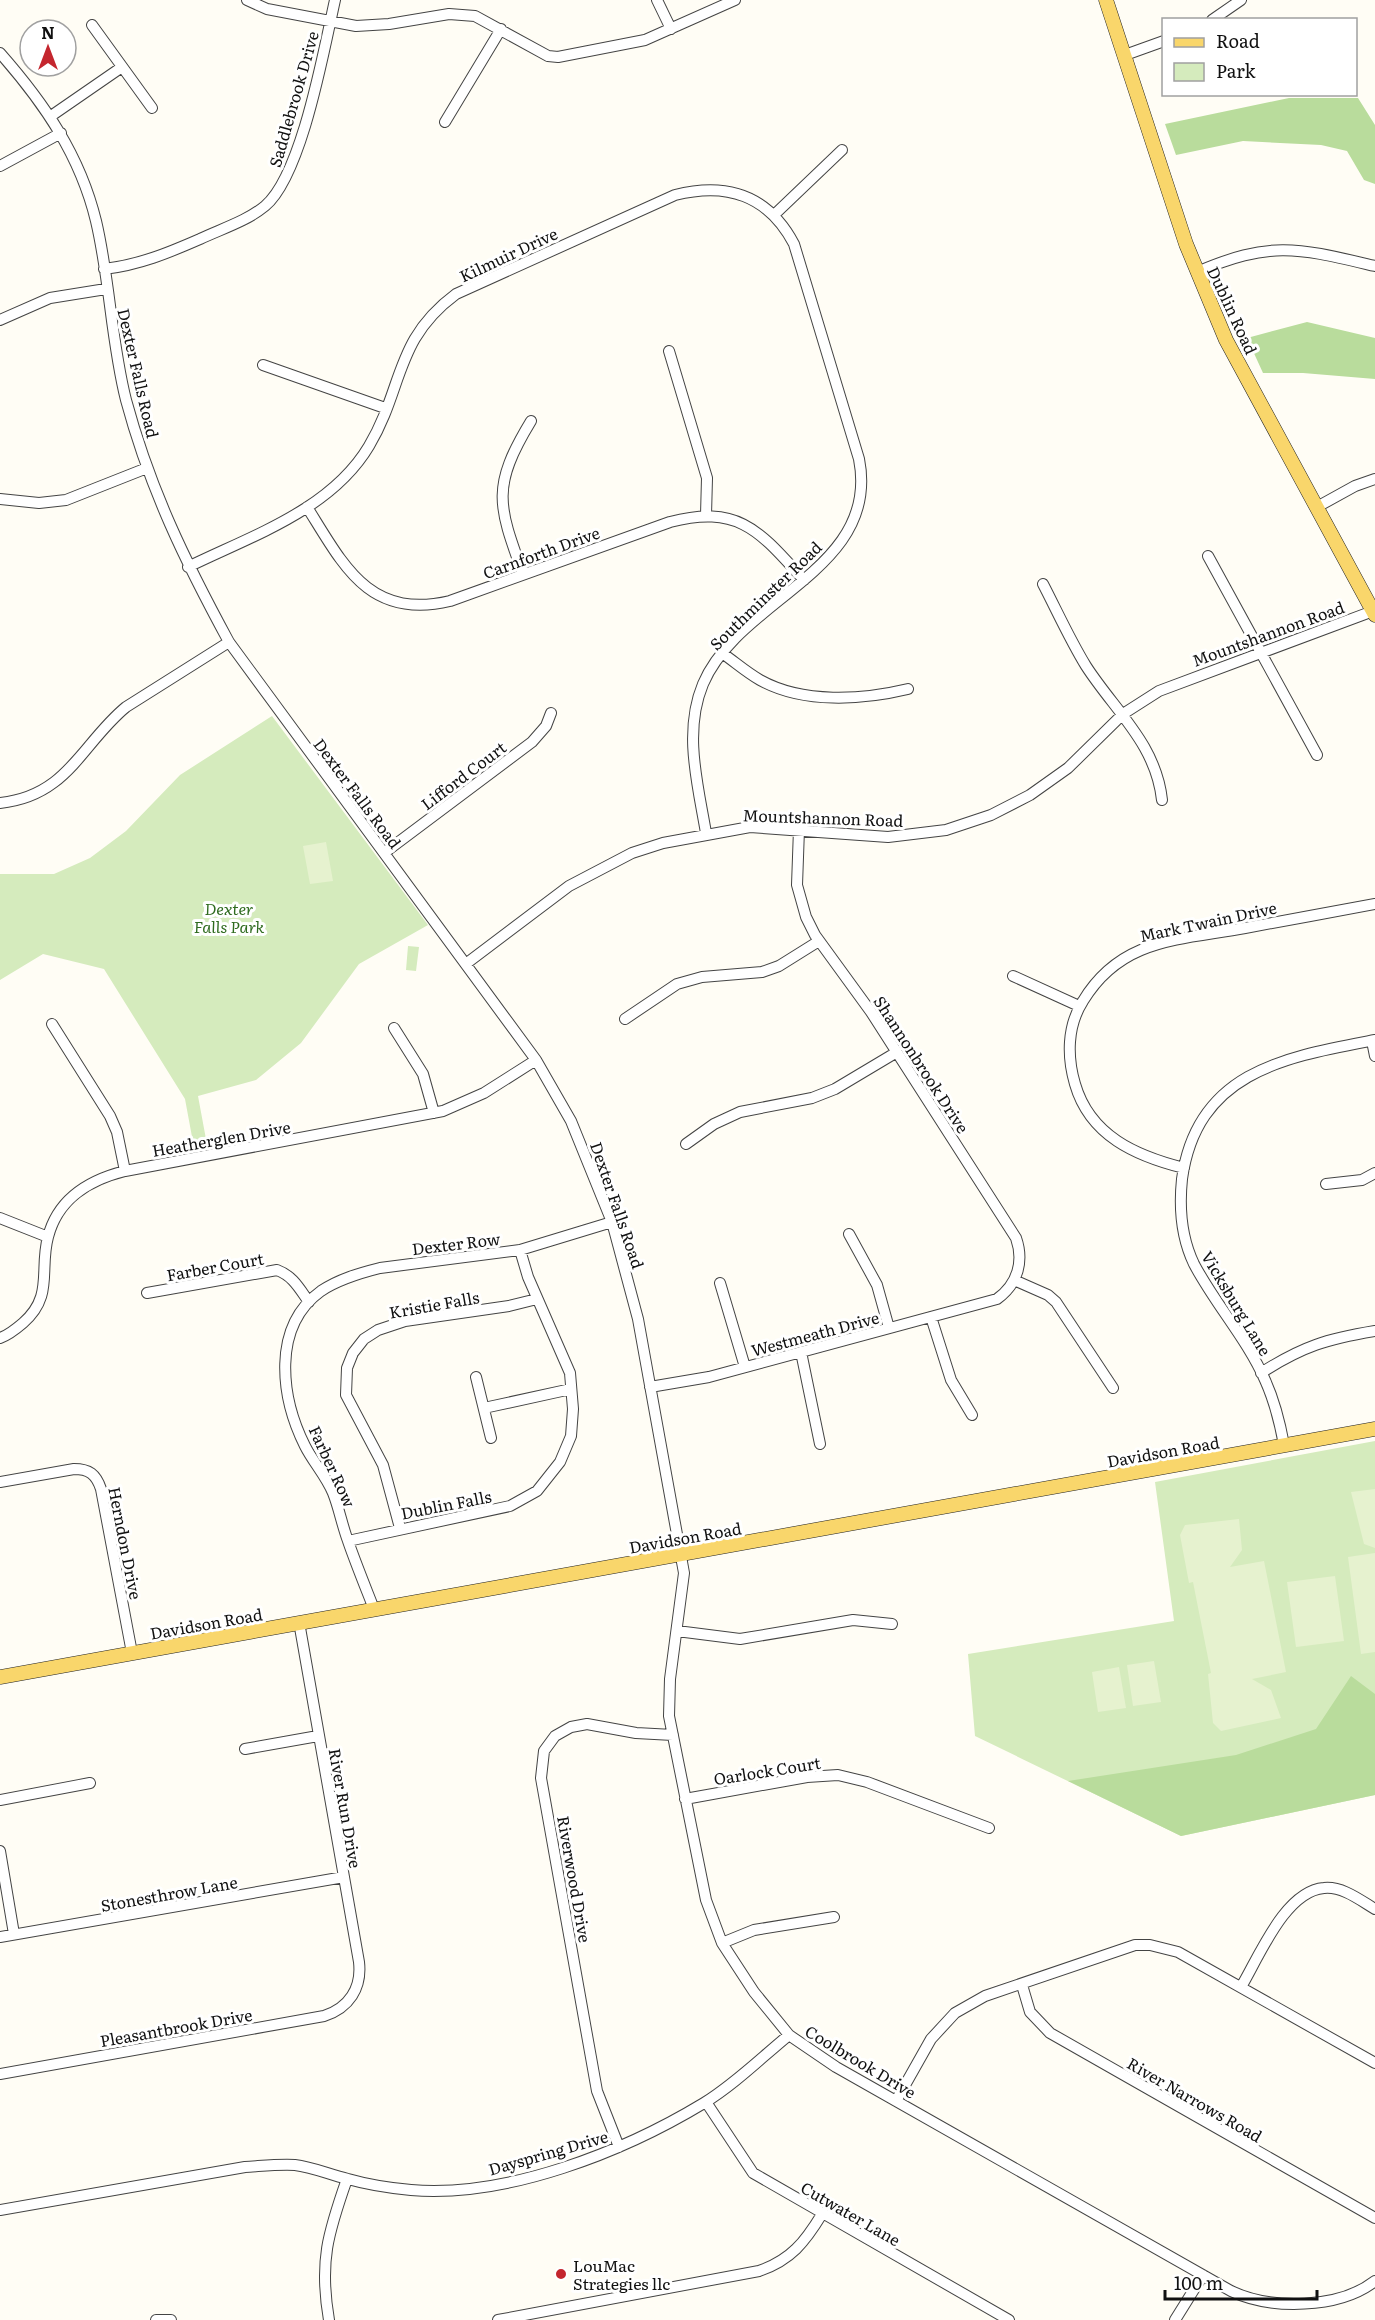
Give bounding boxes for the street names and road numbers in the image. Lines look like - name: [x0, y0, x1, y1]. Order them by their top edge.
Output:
- street label: Saddlebrook Drive: [262, 28, 324, 170]
- street label: Kilmuir Drive: [455, 221, 561, 287]
- street label: Dublin Road: [1202, 262, 1264, 358]
- street label: Dexter Falls Road: [112, 306, 166, 440]
- street label: Carnforth Drive: [479, 520, 603, 584]
- street label: Southminster Road: [703, 535, 827, 655]
- street label: Mountshannon Road: [1189, 594, 1348, 672]
- street label: Dexter Falls Road: [309, 733, 408, 853]
- street label: Lifford Court: [415, 735, 511, 815]
- street label: Mountshannon Road: [742, 802, 904, 832]
- street label: Mark Twain Drive: [1137, 895, 1279, 947]
- street label: Shannonbrook Drive: [869, 991, 975, 1137]
- street label: Heatherglen Drive: [150, 1114, 292, 1162]
- street label: Dexter Falls Road: [585, 1138, 651, 1272]
- street label: Dexter Row: [410, 1226, 502, 1260]
- street label: Farber Court: [165, 1246, 266, 1286]
- street label: Vicksburg Lane: [1196, 1246, 1278, 1360]
- street label: Kristie Falls: [387, 1284, 481, 1324]
- street label: Westmeath Drive: [748, 1304, 882, 1362]
- street label: Farber Row: [304, 1421, 362, 1511]
- street label: Davidson Road: [1105, 1429, 1221, 1473]
- street label: Dublin Falls: [399, 1483, 493, 1525]
- street label: Herndon Drive: [103, 1485, 149, 1601]
- street label: Davidson Road: [627, 1515, 743, 1559]
- street label: Davidson Road: [148, 1601, 264, 1645]
- street label: River Run Drive: [324, 1746, 368, 1870]
- street label: Oarlock Court: [712, 1750, 823, 1790]
- street label: Riverwood Drive: [552, 1814, 598, 1944]
- street label: Stonesthrow Lane: [99, 1869, 239, 1917]
- street label: Pleasantbrook Drive: [98, 2002, 254, 2052]
- street label: Coolbrook Drive: [801, 2018, 921, 2104]
- street label: River Narrows Road: [1123, 2050, 1267, 2148]
- street label: Dayspring Drive: [485, 2123, 611, 2181]
- street label: Cutwater Lane: [797, 2175, 905, 2251]

